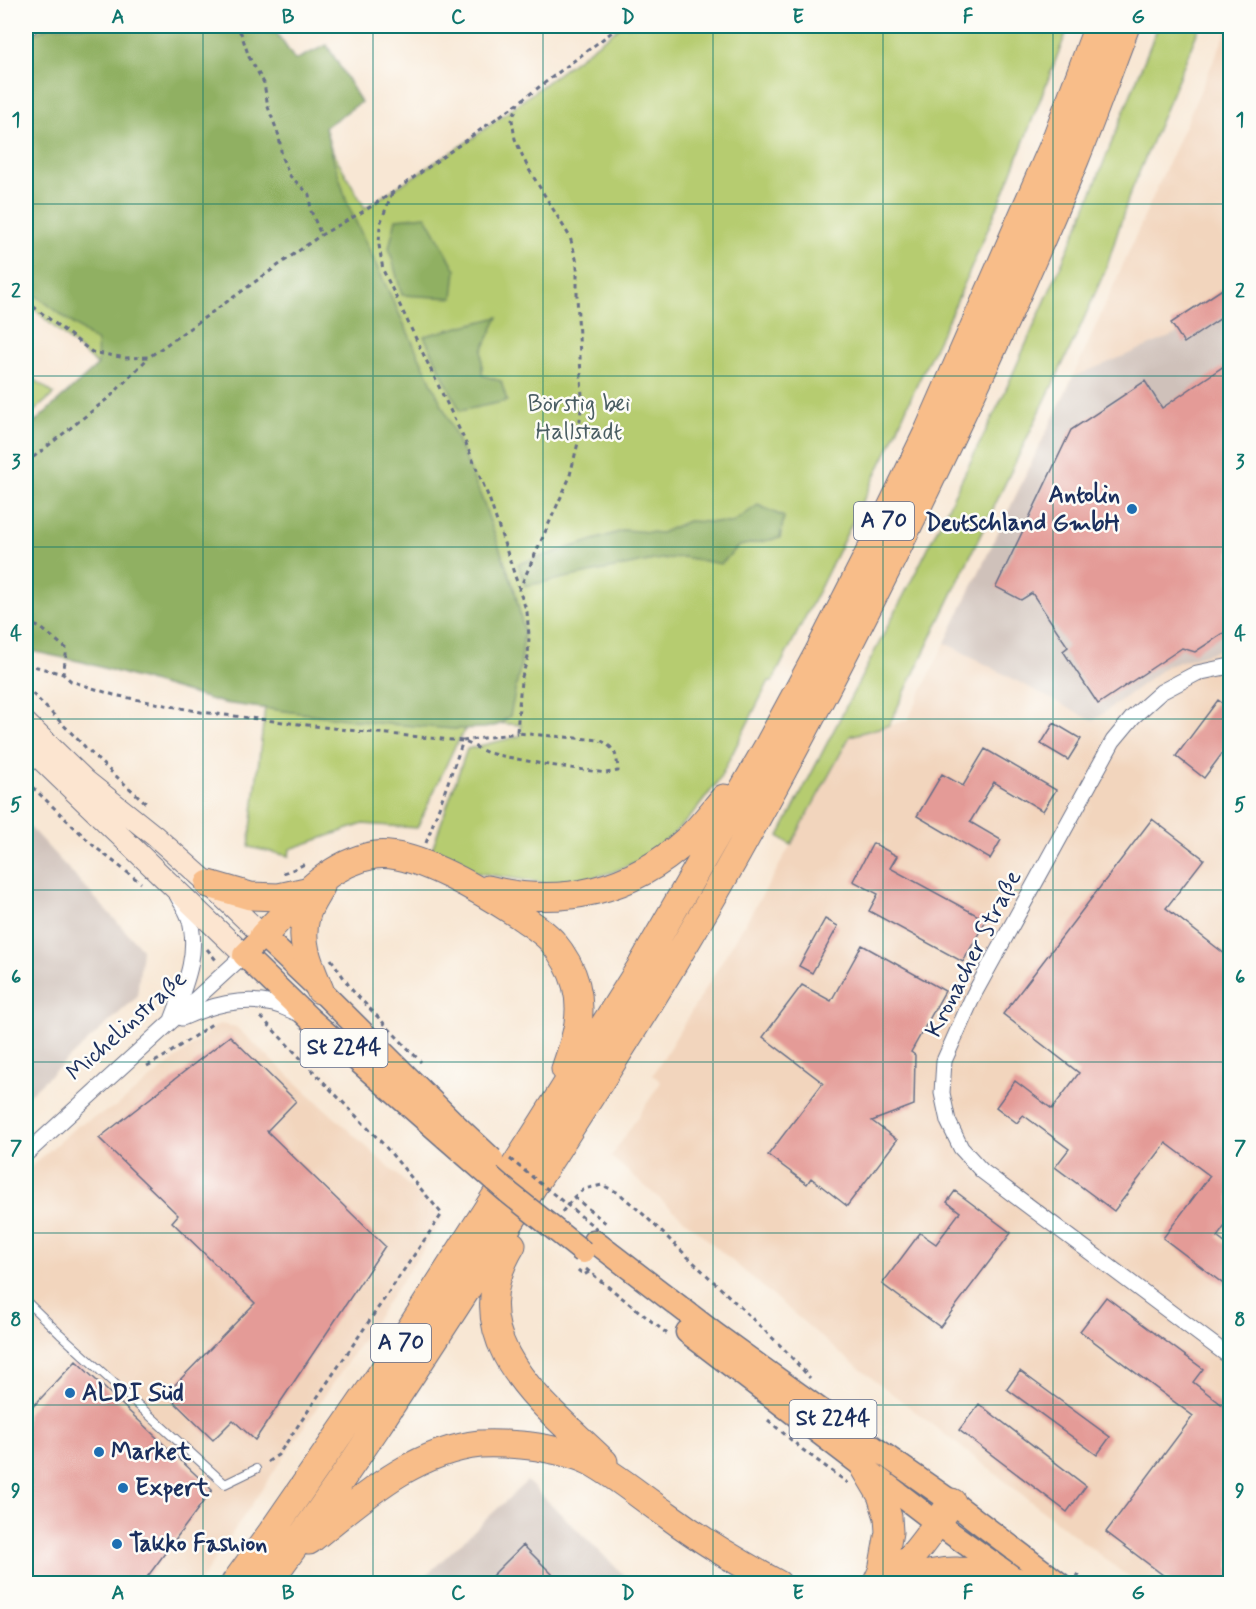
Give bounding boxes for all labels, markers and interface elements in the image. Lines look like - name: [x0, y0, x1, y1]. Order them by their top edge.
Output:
- text: A: [111, 4, 125, 31]
- text: B: [282, 4, 295, 31]
- text: C: [451, 4, 466, 31]
- text: D: [621, 4, 635, 31]
- text: E: [792, 4, 804, 31]
- text: F: [963, 4, 974, 31]
- text: G: [1131, 4, 1145, 31]
- text: 1: [12, 107, 20, 134]
- text: 1: [1236, 107, 1244, 134]
- text: 2: [11, 278, 21, 305]
- text: 2: [1235, 278, 1245, 305]
- park label: Börstig bei Hallstadt: [527, 389, 631, 448]
- text: 3: [11, 449, 21, 476]
- text: 3: [1235, 449, 1245, 476]
- place label: Antolin Deutschland GmbH: [925, 480, 1120, 539]
- road number: A 70: [854, 502, 914, 540]
- marker: Antolin Deutschland GmbH: [1125, 502, 1139, 516]
- text: 4: [10, 621, 22, 648]
- text: 4: [1234, 621, 1246, 648]
- text: 5: [10, 792, 22, 819]
- text: 5: [1234, 792, 1246, 819]
- street label: Kronacher Straße: [919, 865, 1030, 1043]
- text: 6: [11, 964, 21, 991]
- street label: Michelinstraße: [60, 964, 194, 1088]
- text: 6: [1235, 964, 1245, 991]
- road number: St 2244: [300, 1029, 388, 1067]
- text: 7: [10, 1135, 22, 1162]
- text: 7: [1234, 1135, 1246, 1162]
- text: 8: [10, 1307, 22, 1334]
- text: 8: [1234, 1307, 1246, 1334]
- road number: A 70: [371, 1324, 431, 1362]
- place label: ALDI Süd: [82, 1378, 184, 1409]
- marker: ALDI Süd: [63, 1386, 77, 1400]
- road number: St 2244: [790, 1400, 876, 1438]
- place label: Market: [111, 1437, 192, 1468]
- marker: Market: [92, 1445, 106, 1459]
- place label: Expert: [135, 1473, 210, 1504]
- text: 9: [11, 1478, 21, 1505]
- text: 9: [1235, 1478, 1245, 1505]
- marker: Expert: [116, 1481, 130, 1495]
- place label: Takko Fashion: [129, 1529, 267, 1560]
- marker: Takko Fashion: [110, 1537, 124, 1551]
- text: A: [111, 1580, 125, 1607]
- text: B: [282, 1580, 295, 1607]
- text: C: [451, 1580, 466, 1607]
- text: D: [621, 1580, 635, 1607]
- text: E: [792, 1580, 804, 1607]
- text: F: [963, 1580, 974, 1607]
- text: G: [1131, 1580, 1145, 1607]

